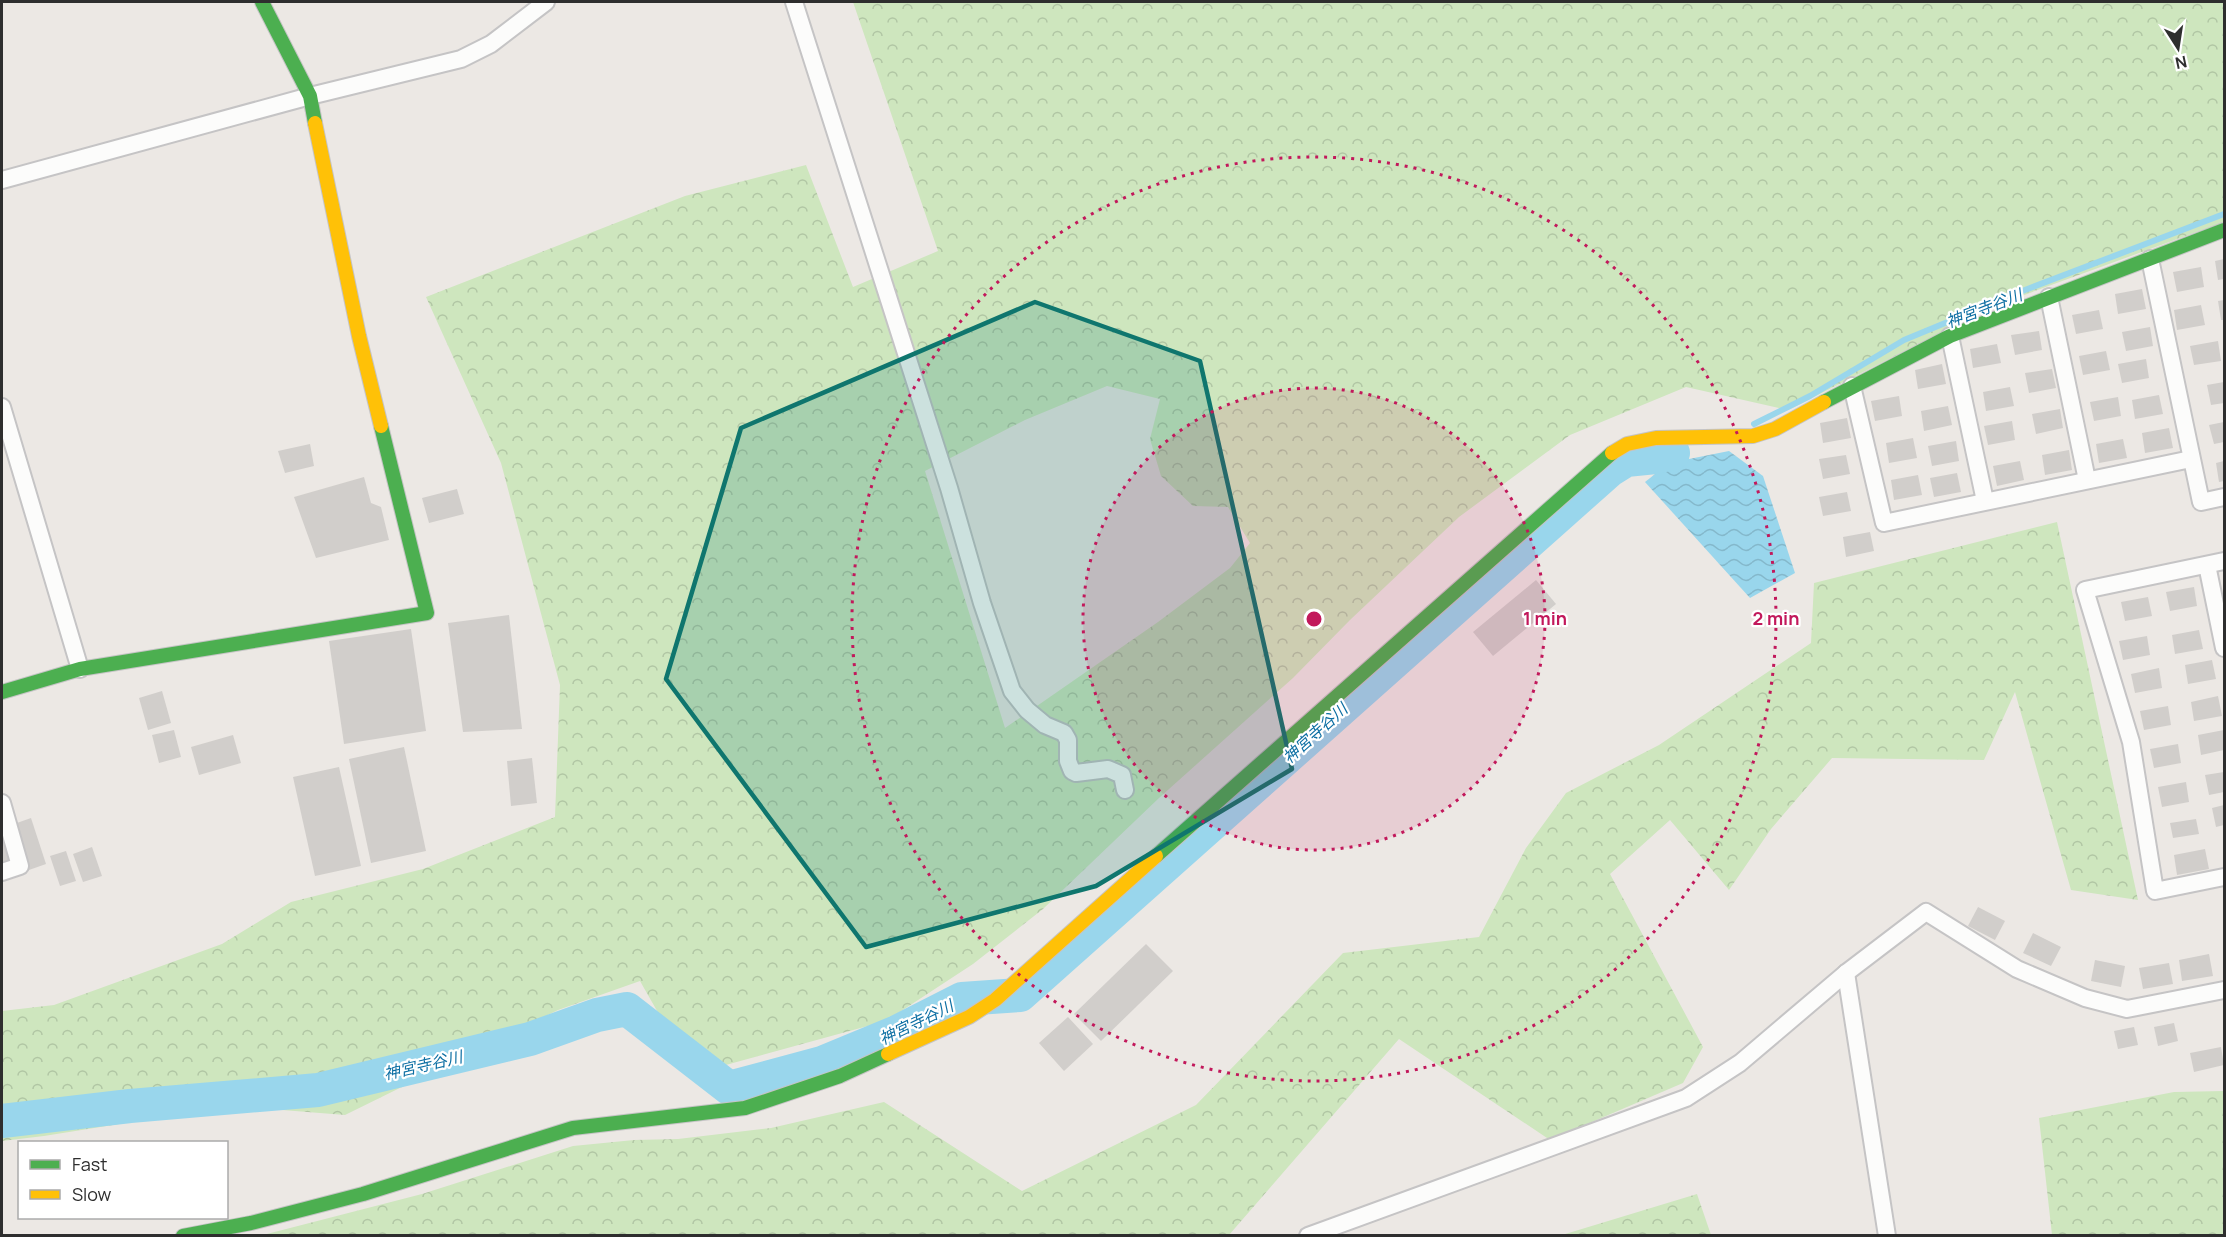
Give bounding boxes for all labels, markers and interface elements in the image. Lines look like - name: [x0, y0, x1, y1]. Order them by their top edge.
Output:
- north arrow: [2148, 18, 2208, 78]
- text: N: [2173, 51, 2189, 75]
- water label: 神宮寺谷川: [1943, 283, 2027, 333]
- text: 1 min: [1523, 606, 1567, 630]
- text: 2 min: [1753, 606, 1799, 630]
- centre of rings: [1304, 609, 1324, 629]
- water label: 神宮寺谷川: [1278, 697, 1354, 768]
- water label: 神宮寺谷川: [875, 994, 959, 1049]
- water label: 神宮寺谷川: [382, 1045, 466, 1085]
- legend: [18, 1141, 228, 1219]
- text: Fast: [72, 1152, 107, 1176]
- text: Slow: [72, 1182, 112, 1206]

